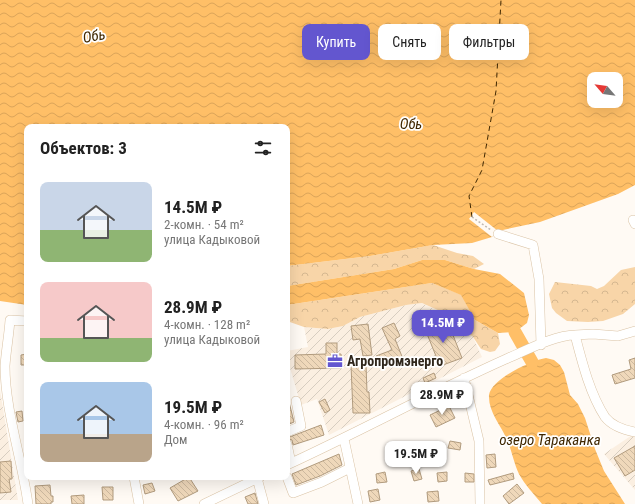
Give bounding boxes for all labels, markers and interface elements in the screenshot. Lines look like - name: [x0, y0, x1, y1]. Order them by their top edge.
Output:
- chip: Купить: [302, 24, 370, 60]
- chip: Снять: [378, 24, 441, 60]
- chip: Фильтры: [449, 24, 529, 60]
- water label: Обь: [81, 25, 107, 47]
- north arrow: [587, 72, 623, 108]
- map controls: [587, 72, 623, 108]
- water label: Обь: [400, 115, 422, 133]
- icon: filters: [252, 137, 274, 159]
- text: Объектов: 3: [40, 138, 127, 158]
- text: 14.5M ₽: [164, 197, 222, 217]
- icon: home: [72, 198, 120, 246]
- text: 2-комн. · 54 m²: [164, 217, 244, 232]
- text: улица Кадыковой: [164, 232, 260, 247]
- text: 28.9M ₽: [164, 297, 222, 317]
- icon: home: [72, 298, 120, 346]
- pin: 14.5M ₽: [406, 310, 480, 344]
- text: 14.5M ₽: [421, 315, 465, 330]
- text: 4-комн. · 128 m²: [164, 317, 250, 332]
- text: улица Кадыковой: [164, 332, 260, 347]
- office icon: Агропромэнерго: [326, 352, 344, 370]
- place label: Агропромэнерго: [347, 353, 443, 369]
- pin: 28.9M ₽: [405, 382, 479, 416]
- text: 28.9M ₽: [420, 387, 464, 402]
- text: 19.5M ₽: [164, 397, 222, 417]
- icon: home: [72, 398, 120, 446]
- text: 4-комн. · 96 m²: [164, 417, 244, 432]
- water label: озеро Тараканка: [499, 431, 601, 449]
- text: Дом: [164, 432, 188, 447]
- pin: 19.5M ₽: [379, 441, 453, 475]
- text: 19.5M ₽: [394, 446, 438, 461]

